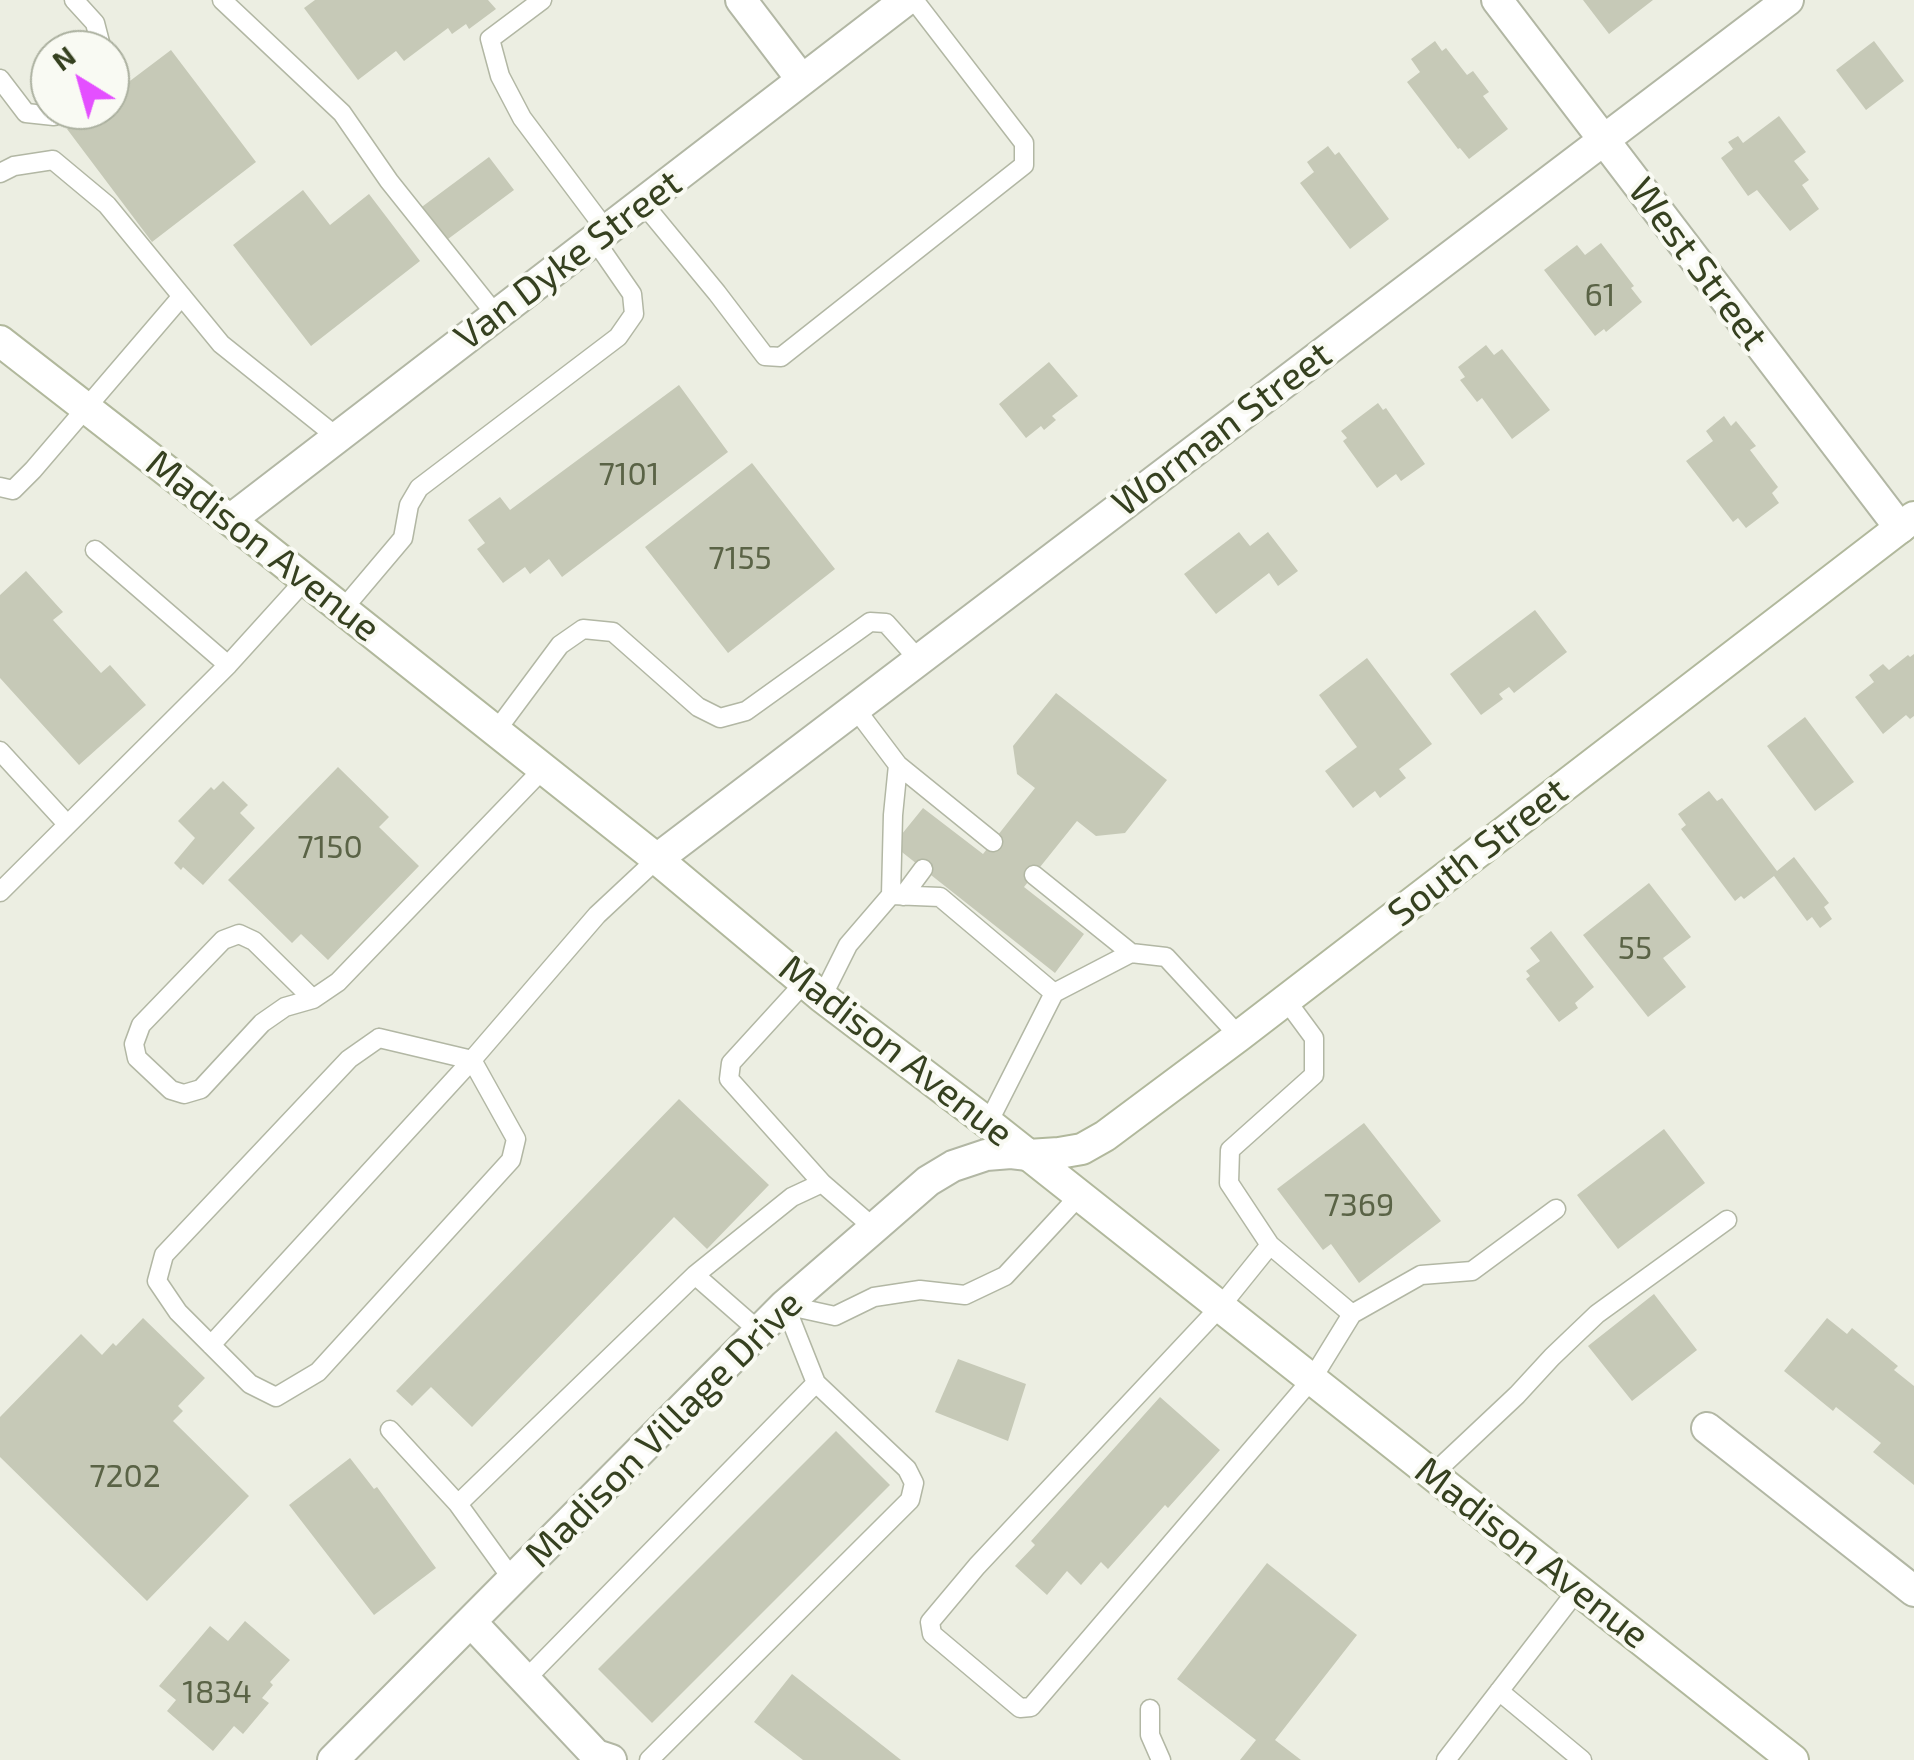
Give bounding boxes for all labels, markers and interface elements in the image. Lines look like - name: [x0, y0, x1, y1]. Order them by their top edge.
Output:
- north arrow: [30, 30, 130, 130]
- text: N: [45, 38, 81, 77]
- street label: Van Dyke Street: [446, 160, 690, 360]
- street label: West Street: [1619, 169, 1777, 359]
- house number: 61: [1584, 276, 1616, 314]
- street label: Worman Street: [1103, 332, 1341, 526]
- street label: Madison Avenue: [137, 441, 389, 651]
- house number: 7101: [598, 455, 660, 493]
- house number: 7155: [708, 539, 772, 577]
- street label: South Street: [1379, 768, 1577, 936]
- house number: 7150: [297, 828, 363, 866]
- house number: 55: [1618, 929, 1652, 967]
- street label: Madison Avenue: [770, 946, 1022, 1156]
- house number: 7369: [1324, 1186, 1394, 1224]
- street label: Madison Village Drive: [516, 1281, 812, 1577]
- street label: Madison Avenue: [1406, 1448, 1658, 1658]
- house number: 7202: [89, 1457, 161, 1495]
- house number: 1834: [182, 1673, 252, 1711]

